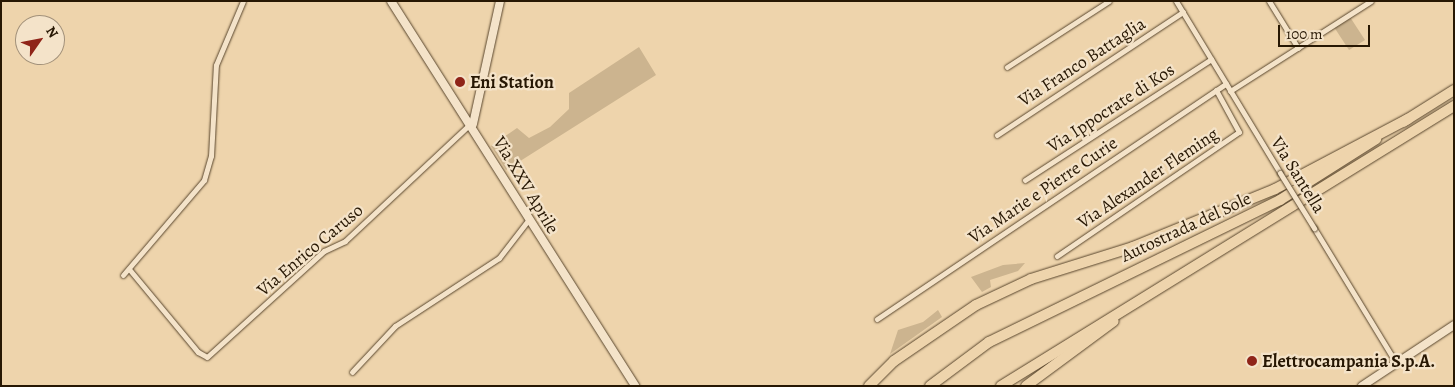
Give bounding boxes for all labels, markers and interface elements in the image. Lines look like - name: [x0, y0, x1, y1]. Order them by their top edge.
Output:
- street label: Via Franco Battaglia: [1014, 13, 1150, 111]
- north arrow: [15, 15, 65, 65]
- scale bar: [1280, 15, 1372, 47]
- text: N: [41, 23, 63, 42]
- text: 100 m: [1286, 24, 1323, 44]
- street label: Via Ippocrate di Kos: [1043, 59, 1179, 157]
- place label: Eni Station: [470, 71, 554, 93]
- marker: Eni Station: [454, 76, 466, 88]
- street label: Via Alexander Fleming: [1074, 123, 1222, 233]
- street label: Via XXV Aprile: [489, 132, 563, 238]
- street label: Via Marie e Pierre Curie: [964, 132, 1122, 248]
- street label: Via Santella: [1266, 133, 1330, 217]
- street label: Autostrada del Sole: [1118, 187, 1254, 267]
- street label: Via Enrico Caruso: [253, 199, 367, 301]
- place label: Elettrocampania S.p.A.: [1262, 350, 1435, 372]
- marker: Elettrocampania S.p.A.: [1246, 355, 1258, 367]

